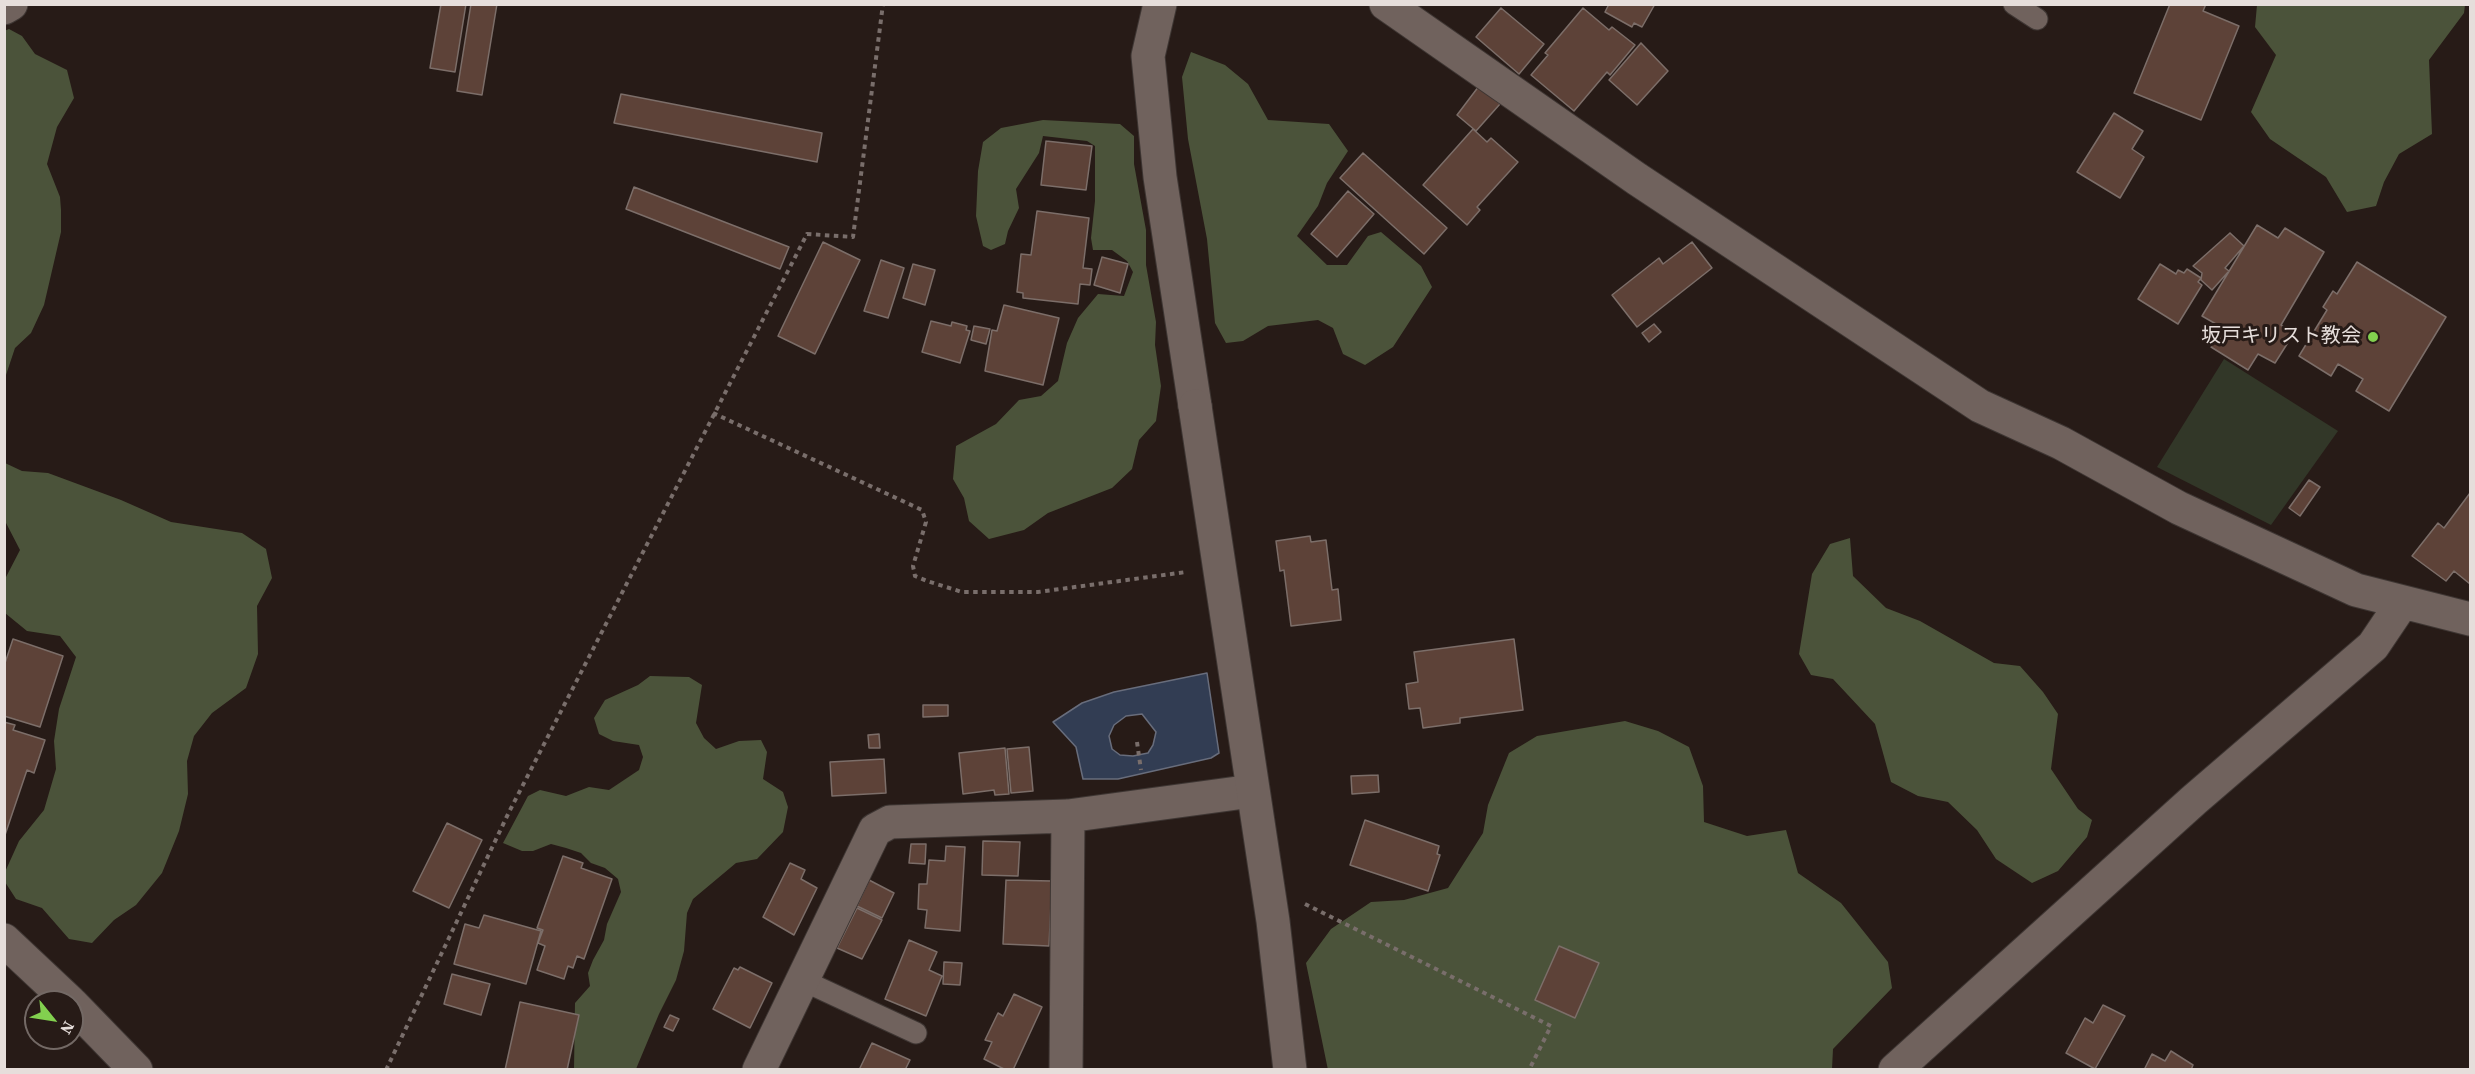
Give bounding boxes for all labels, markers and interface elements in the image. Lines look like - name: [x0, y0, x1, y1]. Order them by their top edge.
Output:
- place label: 坂戸キリスト教会: [2201, 325, 2361, 349]
- marker: 坂戸キリスト教会: [2366, 330, 2380, 344]
- north arrow: [24, 990, 84, 1050]
- text: N: [55, 1017, 80, 1039]

